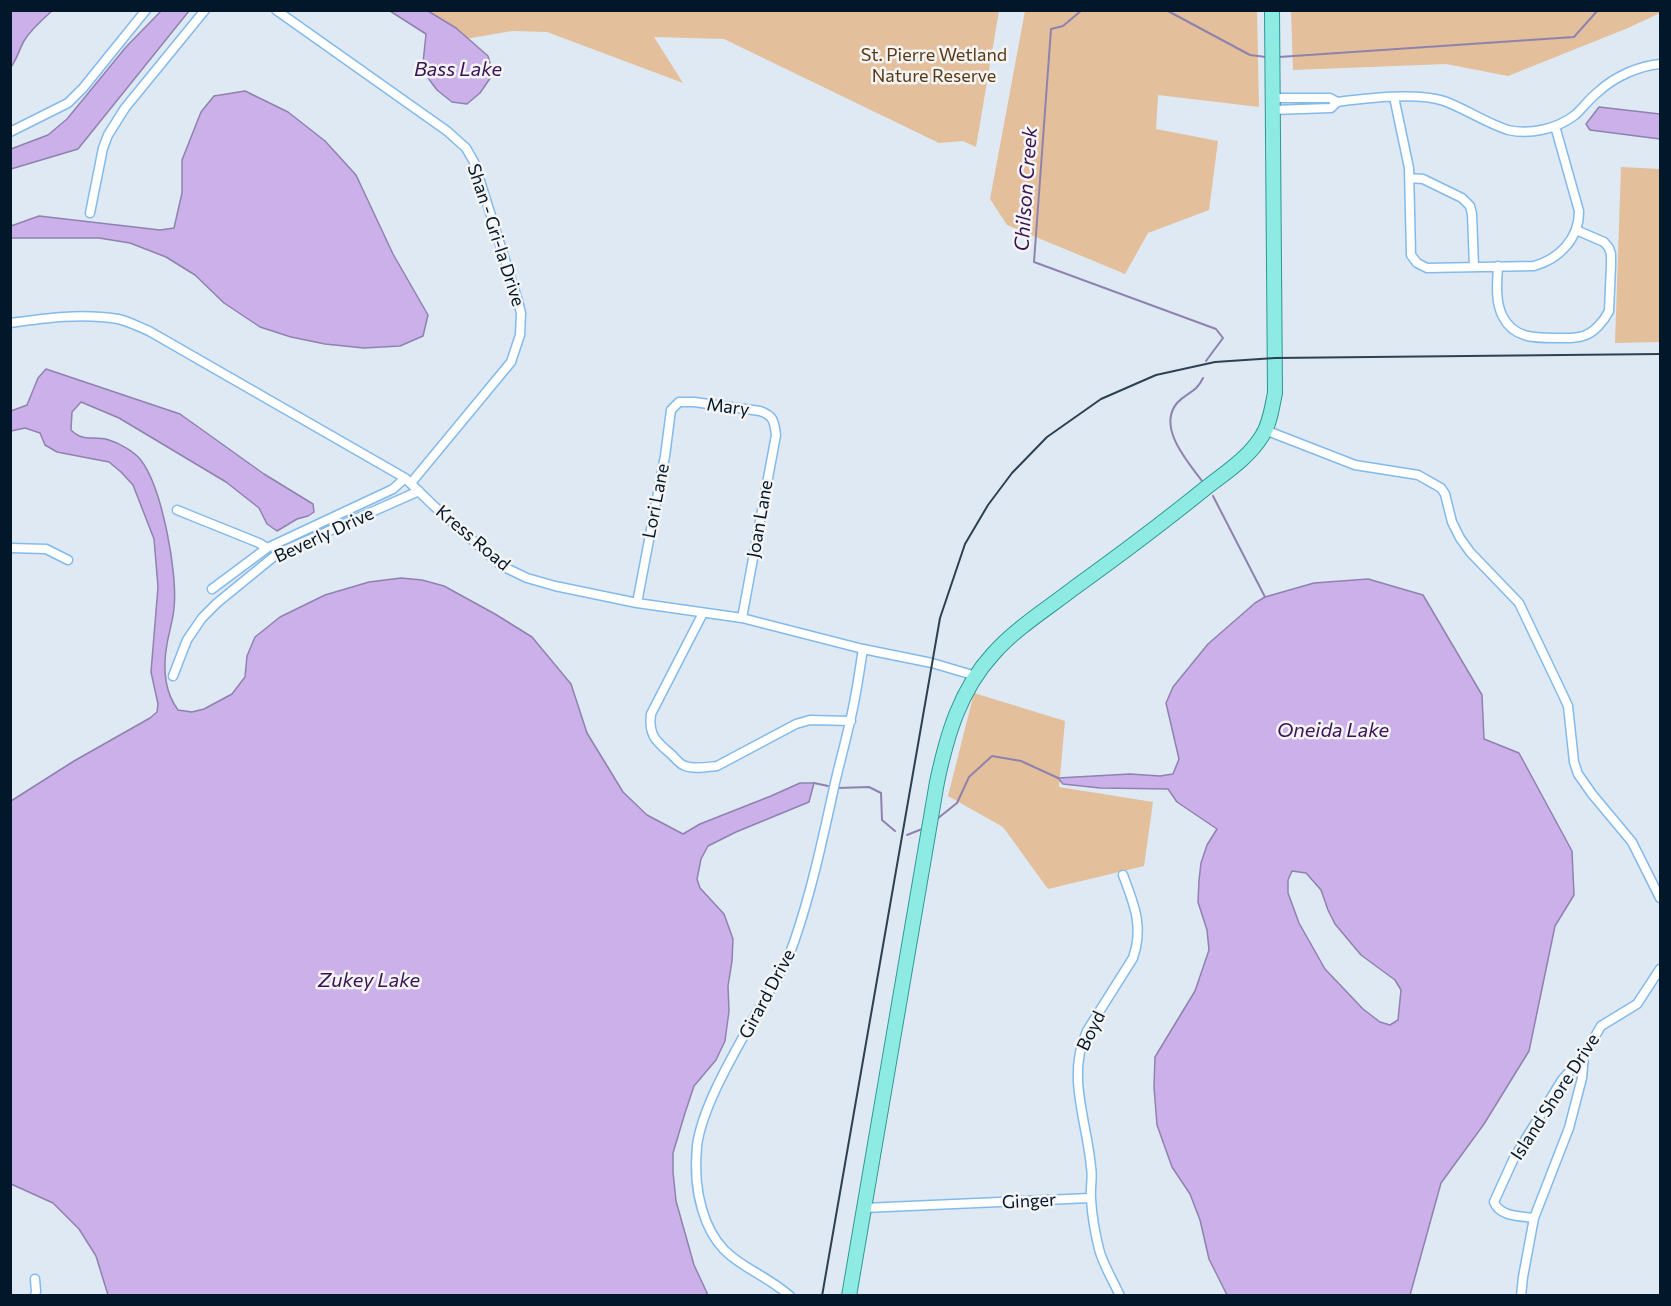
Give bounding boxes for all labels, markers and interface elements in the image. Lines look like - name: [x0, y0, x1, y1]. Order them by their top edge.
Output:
- park label: St. Pierre Wetland Nature Reserve: [861, 44, 1007, 86]
- water label: Bass Lake: [414, 57, 502, 81]
- water label: Chilson Creek: [1010, 126, 1042, 252]
- street label: Shan - Gri-la Drive: [463, 161, 529, 309]
- street label: Mary: [705, 393, 751, 421]
- street label: Lori Lane: [638, 462, 674, 540]
- street label: Joan Lane: [743, 478, 777, 560]
- street label: Kress Road: [431, 501, 515, 575]
- street label: Beverly Drive: [271, 503, 377, 567]
- water label: Oneida Lake: [1277, 718, 1389, 742]
- street label: Girard Drive: [734, 945, 800, 1043]
- water label: Zukey Lake: [318, 968, 420, 992]
- street label: Boyd: [1072, 1008, 1110, 1054]
- street label: Island Shore Drive: [1506, 1030, 1604, 1164]
- street label: Ginger: [1001, 1189, 1057, 1213]

